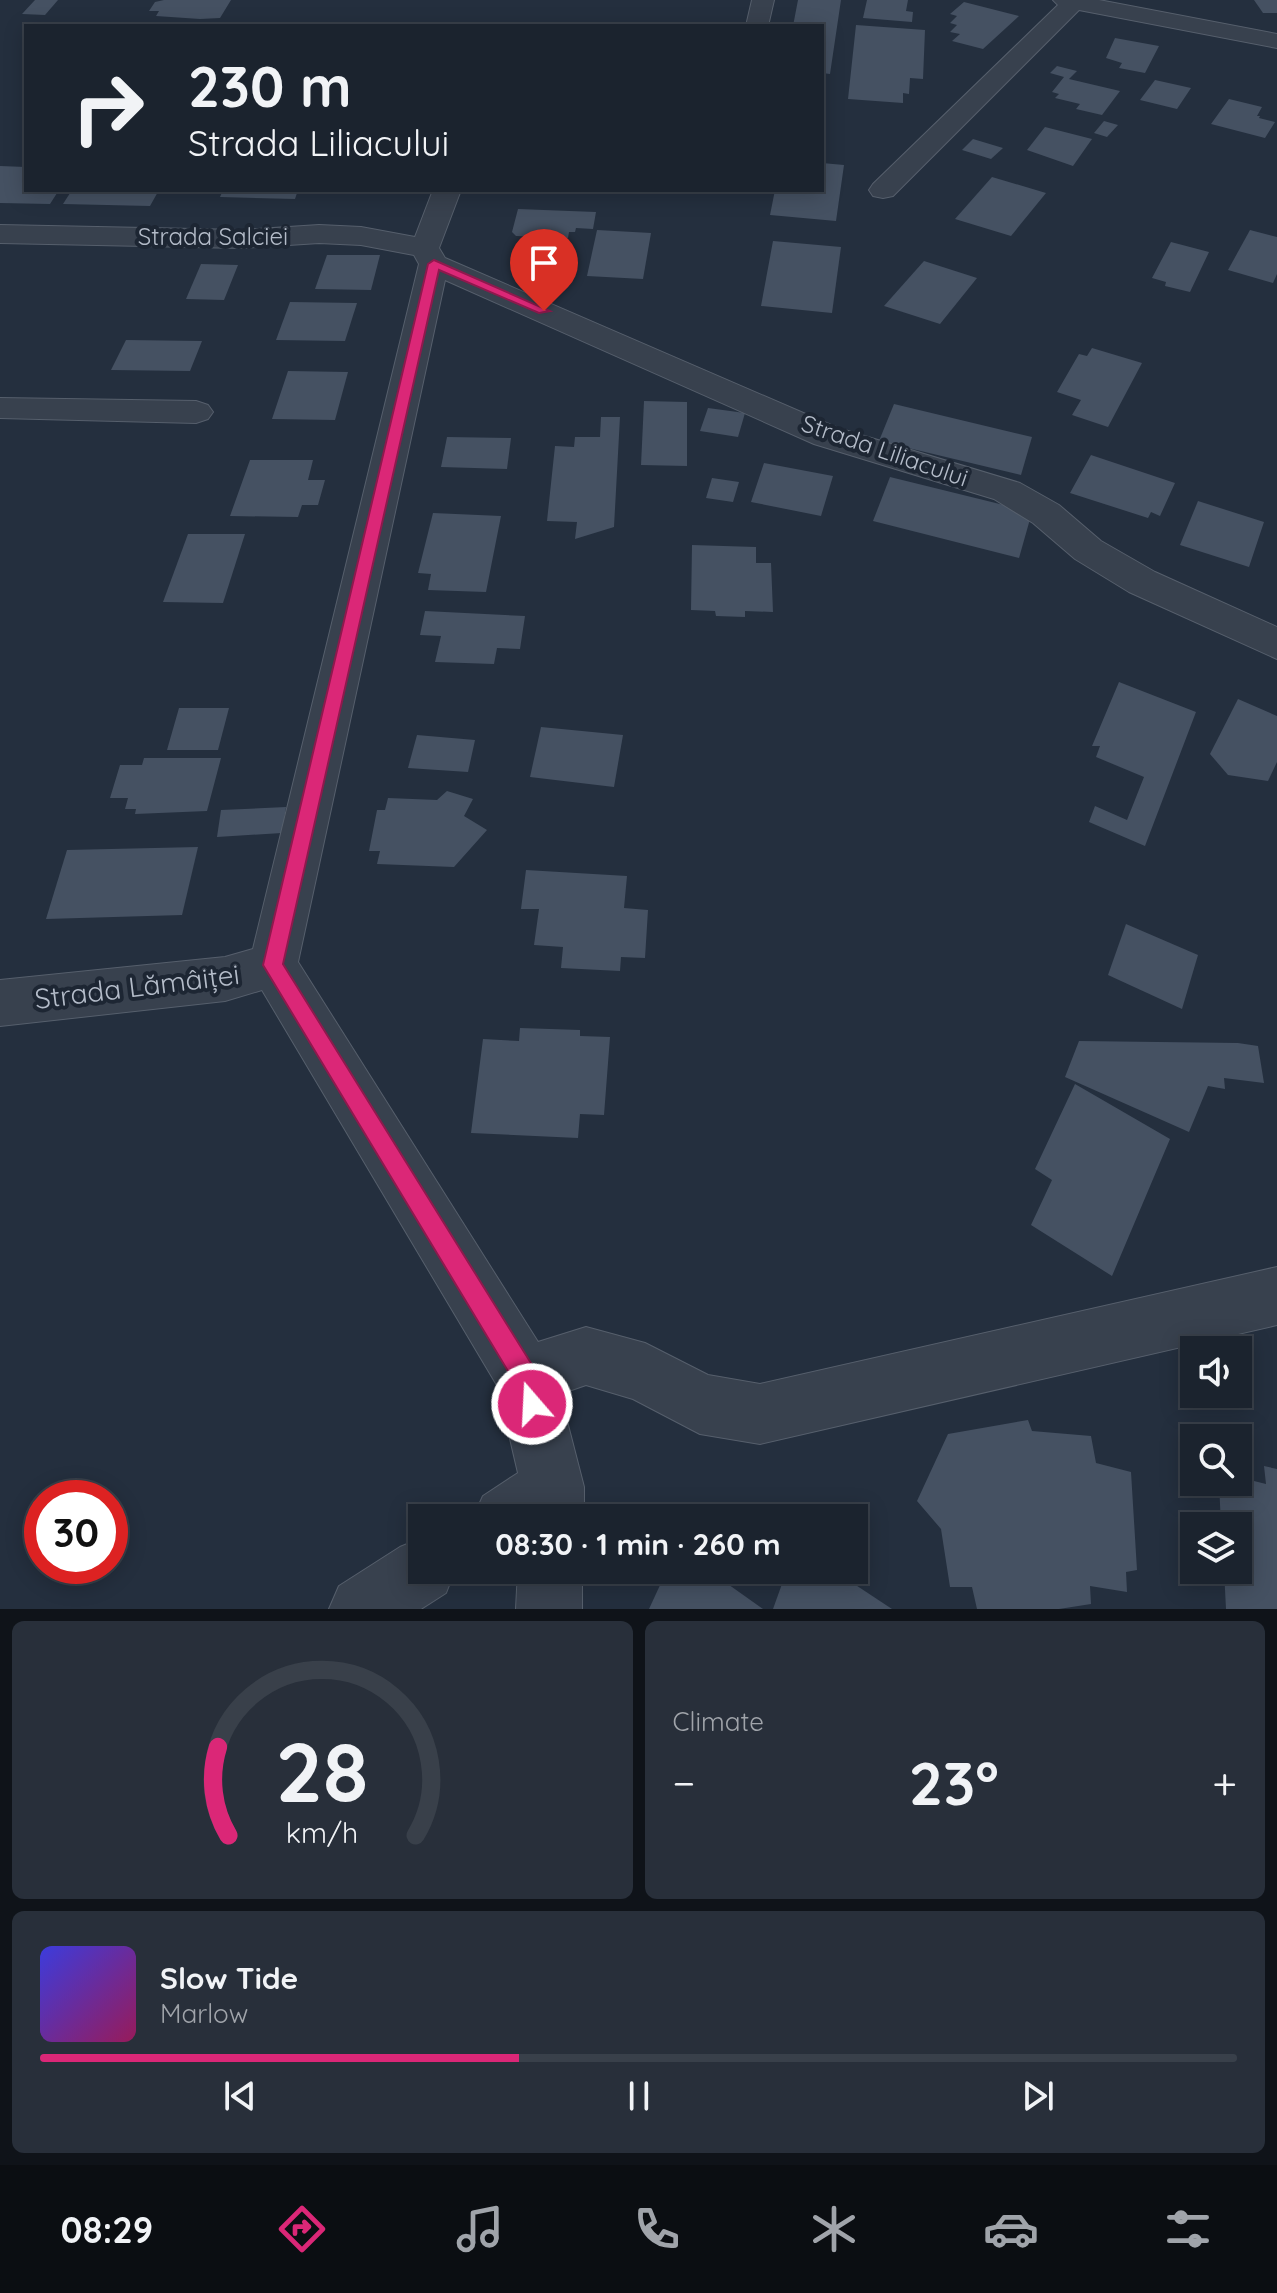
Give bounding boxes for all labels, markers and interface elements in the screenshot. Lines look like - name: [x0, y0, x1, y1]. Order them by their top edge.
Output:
- text: 230 m: [188, 51, 352, 121]
- icon: right: [56, 56, 160, 160]
- text: Strada Liliacului: [188, 120, 449, 165]
- street label: Strada Salciei: [138, 221, 288, 251]
- pin: [510, 229, 578, 311]
- icon: arrive: [522, 241, 566, 285]
- street label: Strada Liliacului: [798, 407, 972, 493]
- street label: Strada Lămâiței: [33, 956, 241, 1016]
- map controls: [1180, 1336, 1252, 1584]
- button: sound: [1180, 1336, 1252, 1408]
- position arrow: [490, 1362, 574, 1446]
- button: search: [1180, 1424, 1252, 1496]
- speed limit sign: 30: [24, 1480, 128, 1584]
- button: layers: [1180, 1512, 1252, 1584]
- text: 08:30 · 1 min · 260 m: [495, 1525, 781, 1563]
- text: Climate: [673, 1705, 764, 1738]
- text: 28: [276, 1719, 369, 1823]
- text: 23°: [909, 1745, 999, 1820]
- text: −: [673, 1755, 695, 1810]
- text: +: [1212, 1755, 1237, 1810]
- text: km/h: [286, 1814, 359, 1850]
- text: Slow Tide: [160, 1959, 298, 1997]
- text: Marlow: [160, 1997, 248, 2030]
- icon: previous: [218, 2074, 262, 2118]
- icon: pause: [617, 2074, 661, 2118]
- icon: next: [1016, 2074, 1060, 2118]
- icon: directions: [274, 2201, 330, 2257]
- icon: music: [452, 2201, 508, 2257]
- icon: phone: [629, 2201, 685, 2257]
- icon: climate: [806, 2201, 862, 2257]
- icon: car: [983, 2201, 1039, 2257]
- icon: filters: [1160, 2201, 1216, 2257]
- text: 08:29: [61, 2207, 153, 2252]

